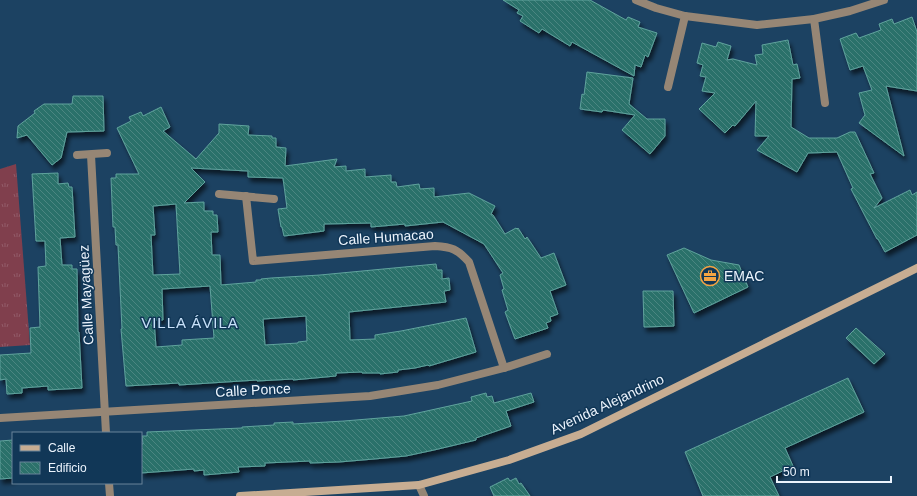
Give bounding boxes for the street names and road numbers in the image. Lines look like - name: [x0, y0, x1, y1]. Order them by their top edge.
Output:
- street label: Calle Humacao: [338, 226, 435, 248]
- street label: Calle Mayagüez: [75, 244, 97, 346]
- street label: Avenida Alejandrino: [548, 371, 667, 437]
- street label: Calle Ponce: [215, 380, 291, 400]

